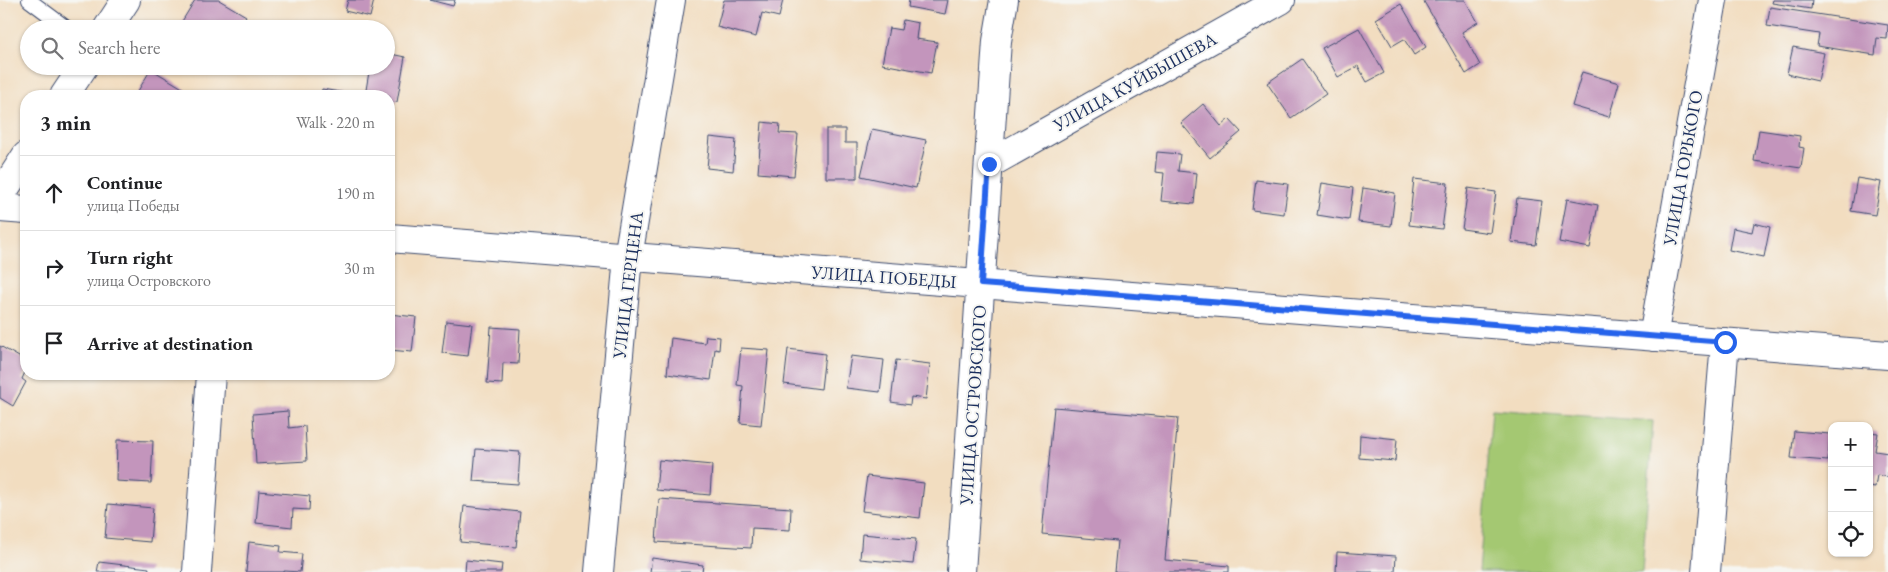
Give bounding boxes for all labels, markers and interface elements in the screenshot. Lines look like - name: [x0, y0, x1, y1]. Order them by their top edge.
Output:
- search box: [20, 20, 395, 75]
- street label: УЛИЦА КУЙБЫШЕВА: [1048, 27, 1221, 137]
- icon: search: [38, 34, 66, 62]
- text: Search here: [78, 35, 160, 60]
- street label: УЛИЦА ГОРЬКОГО: [1657, 88, 1708, 248]
- text: 3 min: [40, 109, 91, 136]
- text: Walk · 220 m: [296, 112, 375, 133]
- route end: [978, 153, 1001, 176]
- text: Continue: [87, 170, 162, 195]
- icon: ahead: [40, 179, 68, 207]
- text: 190 m: [336, 183, 375, 204]
- text: улица Победы: [87, 195, 180, 216]
- street label: УЛИЦА ГЕРЦЕНА: [607, 210, 648, 361]
- text: Turn right: [87, 245, 173, 270]
- icon: right: [40, 254, 68, 282]
- text: 30 m: [344, 258, 375, 279]
- street label: УЛИЦА ПОБЕДЫ: [810, 260, 958, 293]
- text: улица Островского: [87, 270, 211, 291]
- street label: УЛИЦА ОСТРОВСКОГО: [954, 304, 991, 507]
- icon: arrive: [40, 329, 68, 357]
- text: Arrive at destination: [87, 331, 253, 356]
- route start: [1714, 331, 1737, 354]
- map controls: [1828, 422, 1873, 557]
- button: +: [1828, 422, 1873, 467]
- button: −: [1828, 467, 1873, 512]
- button: locate: [1828, 512, 1873, 557]

